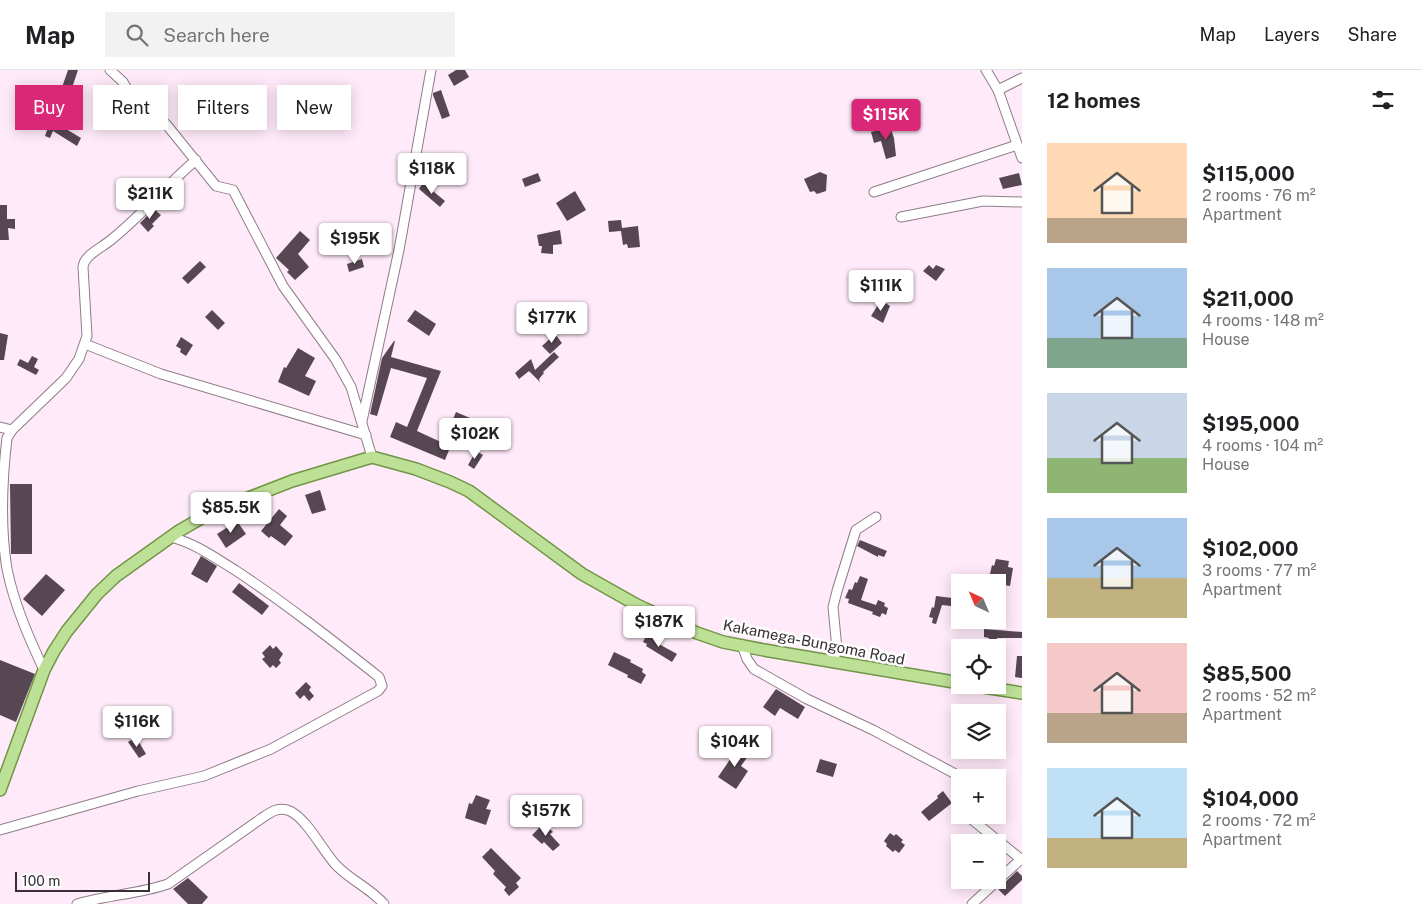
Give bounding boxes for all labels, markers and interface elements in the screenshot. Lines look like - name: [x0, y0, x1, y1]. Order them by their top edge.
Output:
- search box: [105, 12, 455, 57]
- text: Map: [25, 21, 75, 49]
- icon: search: [123, 21, 151, 49]
- text: Search here: [163, 24, 270, 46]
- text: Map: [1200, 24, 1236, 45]
- text: Layers: [1264, 24, 1320, 45]
- text: Share: [1348, 24, 1397, 45]
- chip: Buy: [15, 85, 83, 130]
- chip: Rent: [93, 85, 168, 130]
- chip: Filters: [178, 85, 267, 130]
- chip: New: [277, 85, 351, 130]
- icon: filters: [1369, 86, 1397, 114]
- text: 12 homes: [1047, 88, 1141, 113]
- pin: $115K: [851, 98, 921, 141]
- text: $115K: [863, 105, 909, 124]
- pin: $118K: [397, 152, 467, 195]
- text: $118K: [409, 159, 455, 178]
- text: $115,000: [1202, 161, 1295, 186]
- icon: home: [1087, 163, 1147, 223]
- pin: $211K: [115, 178, 185, 220]
- text: $211K: [127, 184, 173, 203]
- text: 2 rooms · 76 m²: [1202, 186, 1316, 205]
- text: Apartment: [1202, 205, 1282, 224]
- pin: $195K: [320, 222, 390, 265]
- text: $195K: [330, 229, 380, 248]
- pin: $111K: [846, 270, 916, 312]
- text: $111K: [860, 276, 902, 295]
- text: $211,000: [1202, 286, 1294, 311]
- icon: home: [1087, 288, 1147, 348]
- pin: $177K: [517, 302, 587, 344]
- text: $177K: [527, 308, 577, 327]
- text: 4 rooms · 148 m²: [1202, 311, 1324, 330]
- text: House: [1202, 330, 1250, 349]
- text: $195,000: [1202, 411, 1300, 436]
- icon: home: [1087, 413, 1147, 473]
- pin: $102K: [440, 418, 510, 460]
- text: $102K: [450, 424, 500, 443]
- text: 4 rooms · 104 m²: [1202, 436, 1323, 455]
- text: House: [1202, 455, 1250, 474]
- pin: $85.5K: [190, 492, 272, 534]
- text: $85.5K: [201, 498, 261, 517]
- text: $102,000: [1202, 536, 1298, 561]
- icon: home: [1087, 538, 1147, 598]
- text: 3 rooms · 77 m²: [1202, 561, 1316, 580]
- north arrow: [951, 574, 1006, 629]
- map controls: [951, 574, 1006, 889]
- text: Apartment: [1202, 580, 1282, 599]
- pin: $187K: [624, 606, 694, 648]
- text: $187K: [634, 612, 684, 631]
- street label: Kakamega-Bungoma Road: [722, 616, 906, 668]
- button: locate: [951, 639, 1006, 694]
- text: $85,500: [1202, 661, 1292, 686]
- icon: home: [1087, 663, 1147, 723]
- text: 2 rooms · 52 m²: [1202, 686, 1316, 705]
- button: layers: [951, 704, 1006, 759]
- text: Apartment: [1202, 705, 1282, 724]
- pin: $116K: [102, 706, 172, 748]
- text: $116K: [114, 712, 160, 731]
- pin: $104K: [700, 726, 770, 768]
- text: $104K: [710, 732, 760, 751]
- button: +: [951, 769, 1006, 824]
- text: $104,000: [1202, 786, 1299, 811]
- icon: home: [1087, 788, 1147, 848]
- pin: $157K: [511, 794, 581, 837]
- text: $157K: [521, 801, 571, 820]
- text: 2 rooms · 72 m²: [1202, 811, 1316, 830]
- text: Apartment: [1202, 830, 1282, 849]
- button: −: [951, 834, 1006, 889]
- scale bar: [15, 869, 150, 892]
- text: 100 m: [22, 873, 60, 889]

